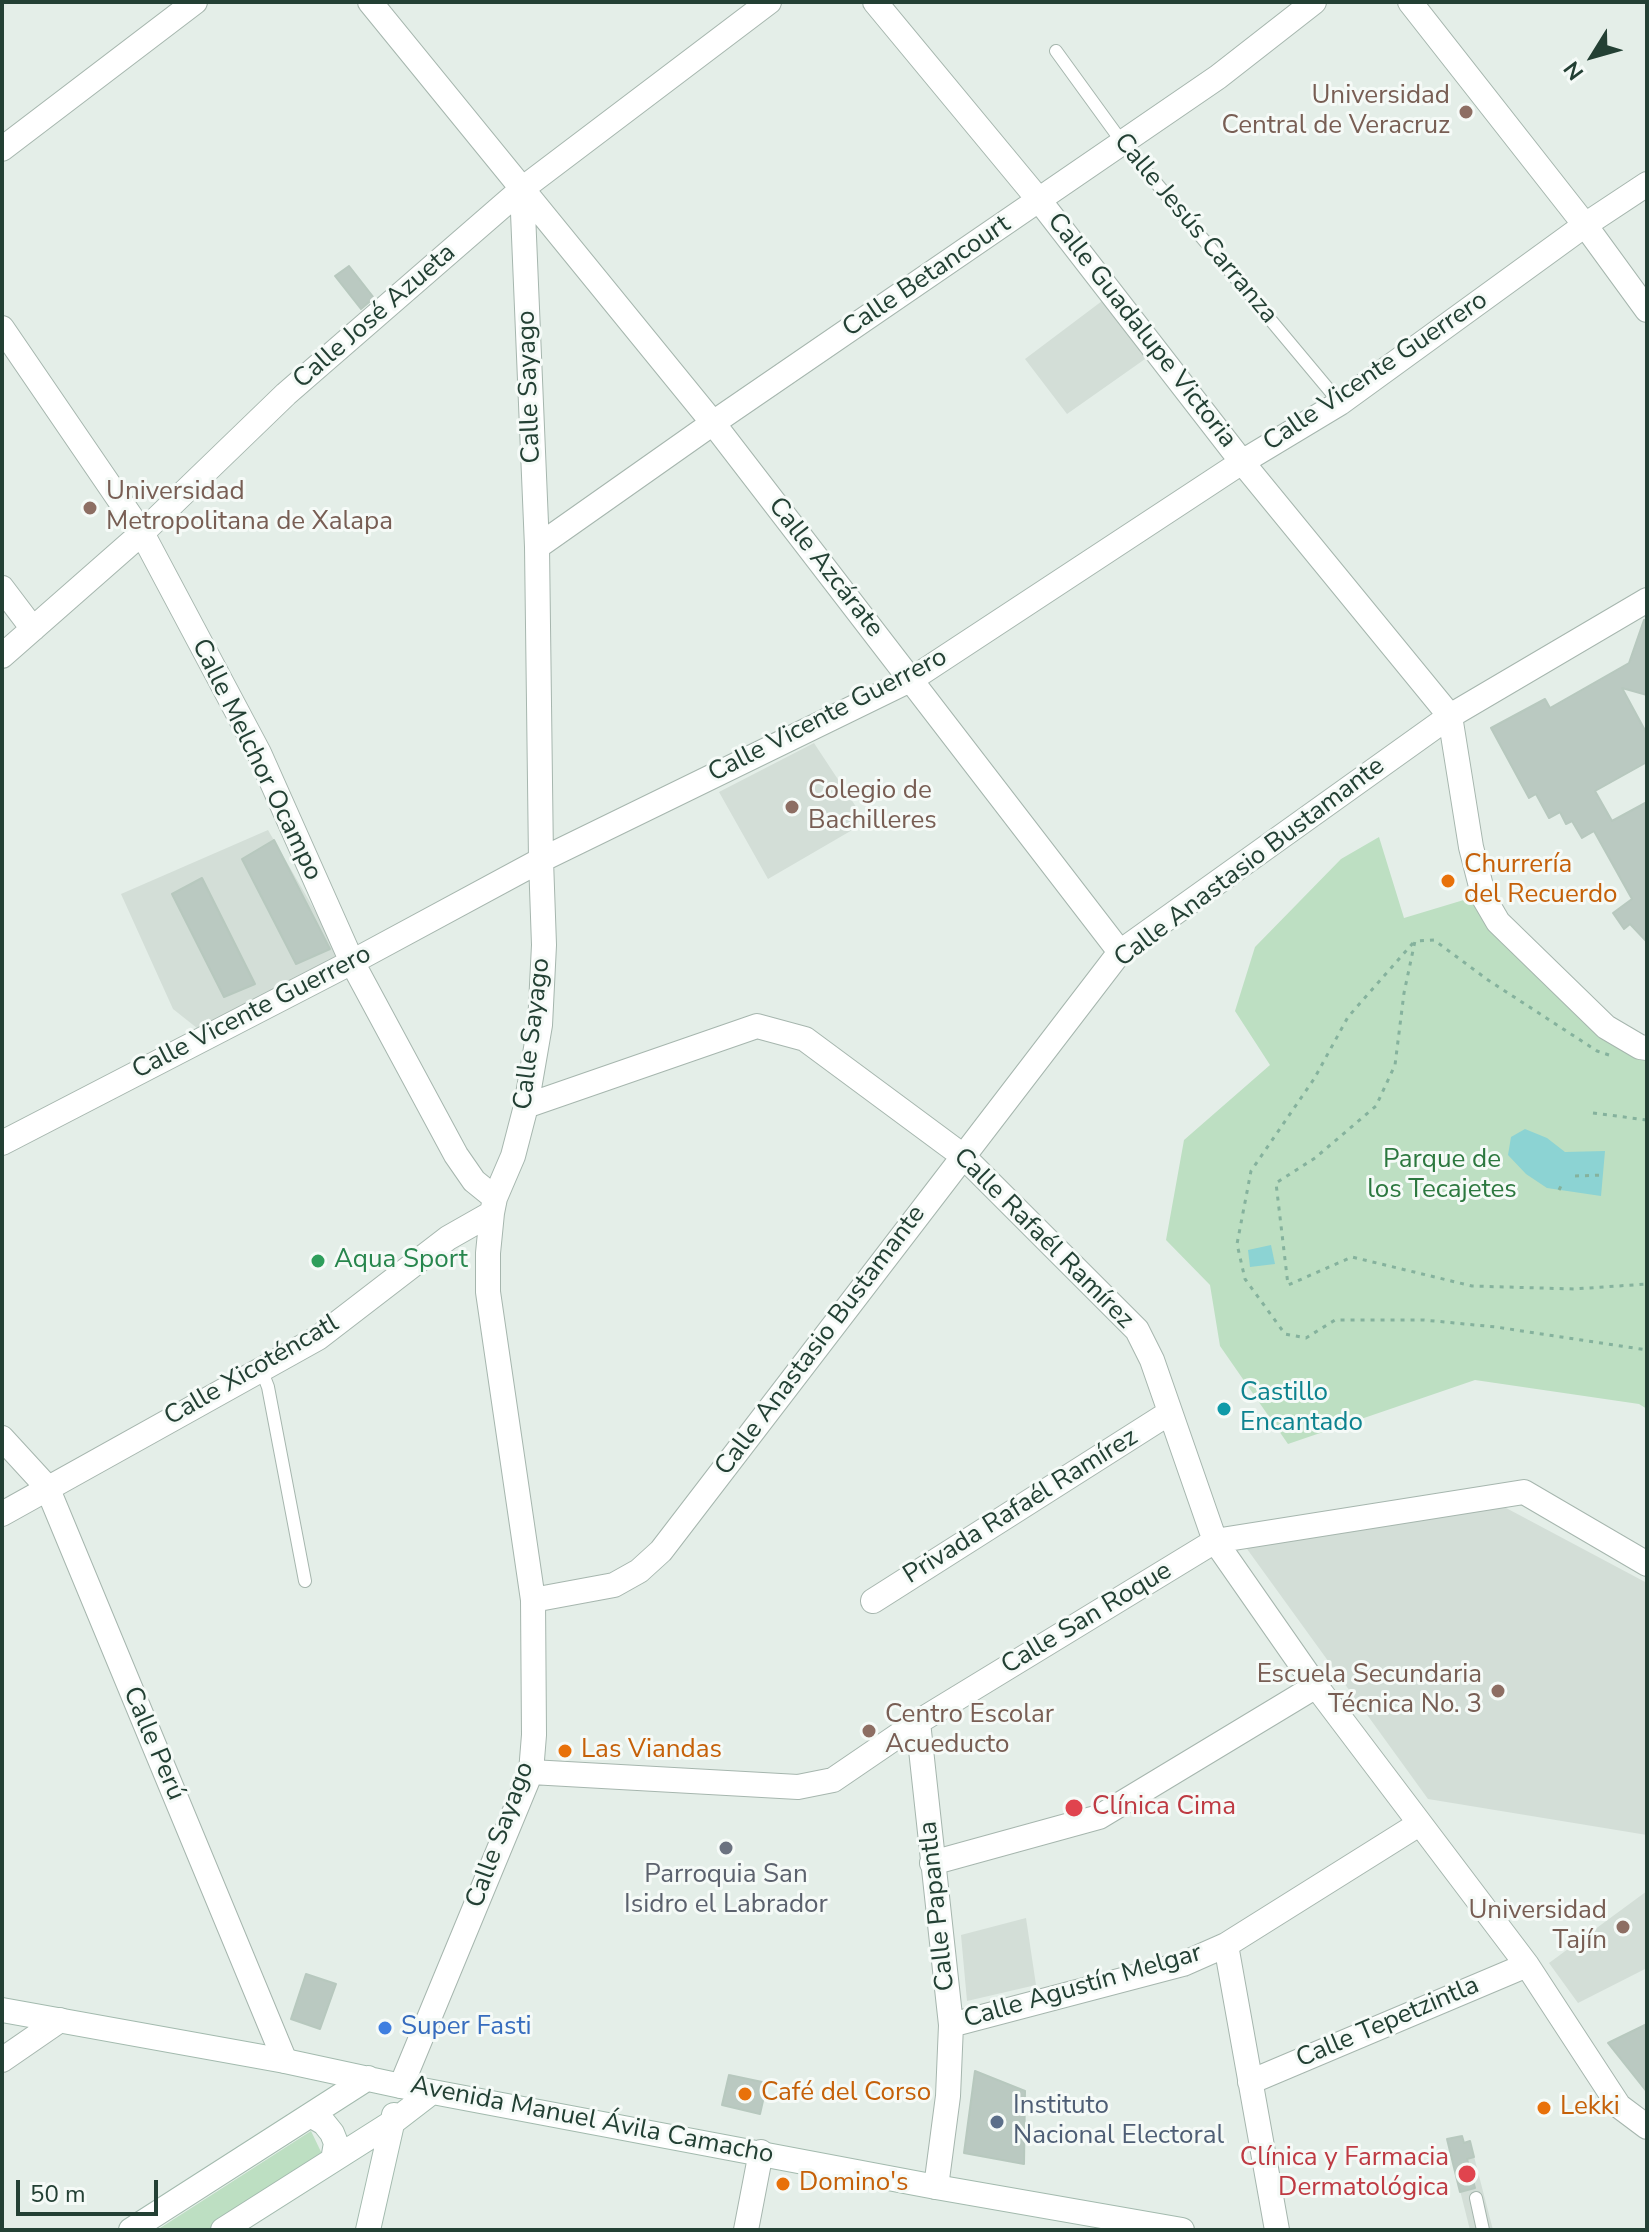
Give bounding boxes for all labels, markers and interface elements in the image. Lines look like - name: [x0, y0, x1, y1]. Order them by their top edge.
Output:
- north arrow: [1553, 16, 1633, 96]
- text: N: [1557, 55, 1591, 86]
- place label: Universidad Central de Veracruz: [1222, 81, 1450, 142]
- marker: Universidad Central de Veracruz: [1457, 103, 1475, 121]
- street label: Calle Jesús Carranza: [1106, 128, 1284, 330]
- street label: Calle Guadalupe Victoria: [1040, 207, 1242, 455]
- street label: Calle Betancourt: [837, 209, 1017, 345]
- street label: Calle José Azueta: [287, 238, 463, 396]
- street label: Calle Vicente Guerrero: [1258, 285, 1494, 459]
- street label: Calle Sayago: [512, 310, 548, 464]
- place label: Universidad Metropolitana de Xalapa: [106, 477, 393, 538]
- street label: Calle Azcárate: [761, 492, 889, 644]
- marker: Universidad Metropolitana de Xalapa: [81, 499, 99, 517]
- street label: Calle Melchor Ocampo: [184, 634, 328, 886]
- street label: Calle Vicente Guerrero: [703, 642, 953, 790]
- street label: Calle Anastasio Bustamante: [1109, 751, 1391, 975]
- place label: Colegio de Bachilleres: [808, 776, 937, 838]
- marker: Colegio de Bachilleres: [783, 798, 801, 816]
- place label: Churrería del Recuerdo: [1464, 850, 1618, 912]
- marker: Churrería del Recuerdo: [1439, 872, 1457, 890]
- street label: Calle Vicente Guerrero: [127, 939, 377, 1087]
- street label: Calle Sayago: [508, 956, 558, 1112]
- street label: Calle Rafaél Ramírez: [946, 1142, 1140, 1336]
- park label: Parque de los Tecajetes: [1367, 1145, 1517, 1206]
- street label: Calle Anastasio Bustamante: [709, 1200, 933, 1482]
- place label: Aqua Sport: [334, 1245, 468, 1277]
- marker: Aqua Sport: [309, 1252, 327, 1270]
- street label: Calle Xicoténcatl: [159, 1309, 345, 1433]
- place label: Castillo Encantado: [1240, 1378, 1363, 1440]
- marker: Castillo Encantado: [1215, 1400, 1233, 1418]
- street label: Privada Rafaél Ramírez: [898, 1422, 1144, 1592]
- street label: Calle San Roque: [996, 1556, 1178, 1682]
- place label: Escuela Secundaria Técnica No. 3: [1257, 1660, 1482, 1722]
- marker: Escuela Secundaria Técnica No. 3: [1489, 1682, 1507, 1700]
- street label: Calle Perú: [115, 1683, 191, 1805]
- place label: Centro Escolar Acueducto: [885, 1700, 1054, 1762]
- marker: Centro Escolar Acueducto: [860, 1722, 878, 1740]
- place label: Las Viandas: [581, 1735, 722, 1767]
- marker: Las Viandas: [556, 1742, 574, 1760]
- street label: Calle Sayago: [460, 1758, 542, 1912]
- place label: Clínica Cima: [1092, 1792, 1236, 1824]
- marker: Clínica Cima: [1063, 1797, 1085, 1819]
- street label: Calle Papantla: [914, 1820, 962, 1992]
- marker: Parroquia San Isidro el Labrador: [717, 1839, 735, 1857]
- place label: Parroquia San Isidro el Labrador: [624, 1860, 828, 1922]
- place label: Universidad Tajín: [1468, 1896, 1607, 1958]
- marker: Universidad Tajín: [1614, 1918, 1632, 1936]
- street label: Calle Agustín Melgar: [960, 1938, 1206, 2036]
- street label: Calle Tepetzintla: [1292, 1970, 1484, 2076]
- place label: Super Fasti: [401, 2012, 532, 2044]
- marker: Super Fasti: [376, 2019, 394, 2037]
- street label: Avenida Manuel Ávila Camacho: [408, 2070, 776, 2172]
- place label: Café del Corso: [761, 2078, 931, 2110]
- marker: Café del Corso: [736, 2085, 754, 2103]
- place label: Instituto Nacional Electoral: [1013, 2091, 1224, 2152]
- place label: Lekki: [1560, 2092, 1620, 2124]
- marker: Lekki: [1535, 2099, 1553, 2117]
- marker: Instituto Nacional Electoral: [988, 2113, 1006, 2131]
- place label: Clínica y Farmacia Dermatológica: [1240, 2143, 1449, 2204]
- marker: Clínica y Farmacia Dermatológica: [1456, 2163, 1478, 2185]
- scale bar: [20, 2164, 162, 2214]
- place label: Domino's: [799, 2168, 909, 2200]
- marker: Domino's: [774, 2175, 792, 2193]
- text: 50 m: [30, 2178, 86, 2210]

